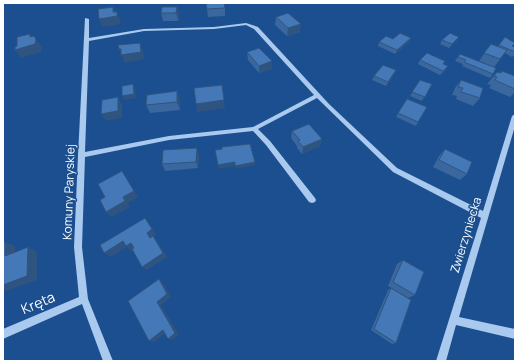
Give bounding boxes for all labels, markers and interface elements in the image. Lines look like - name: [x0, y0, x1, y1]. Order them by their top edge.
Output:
- street label: Komuny Paryskiej: [58, 144, 79, 240]
- street label: Zwierzyniecka: [446, 195, 485, 275]
- street label: Kręta: [18, 287, 58, 318]

